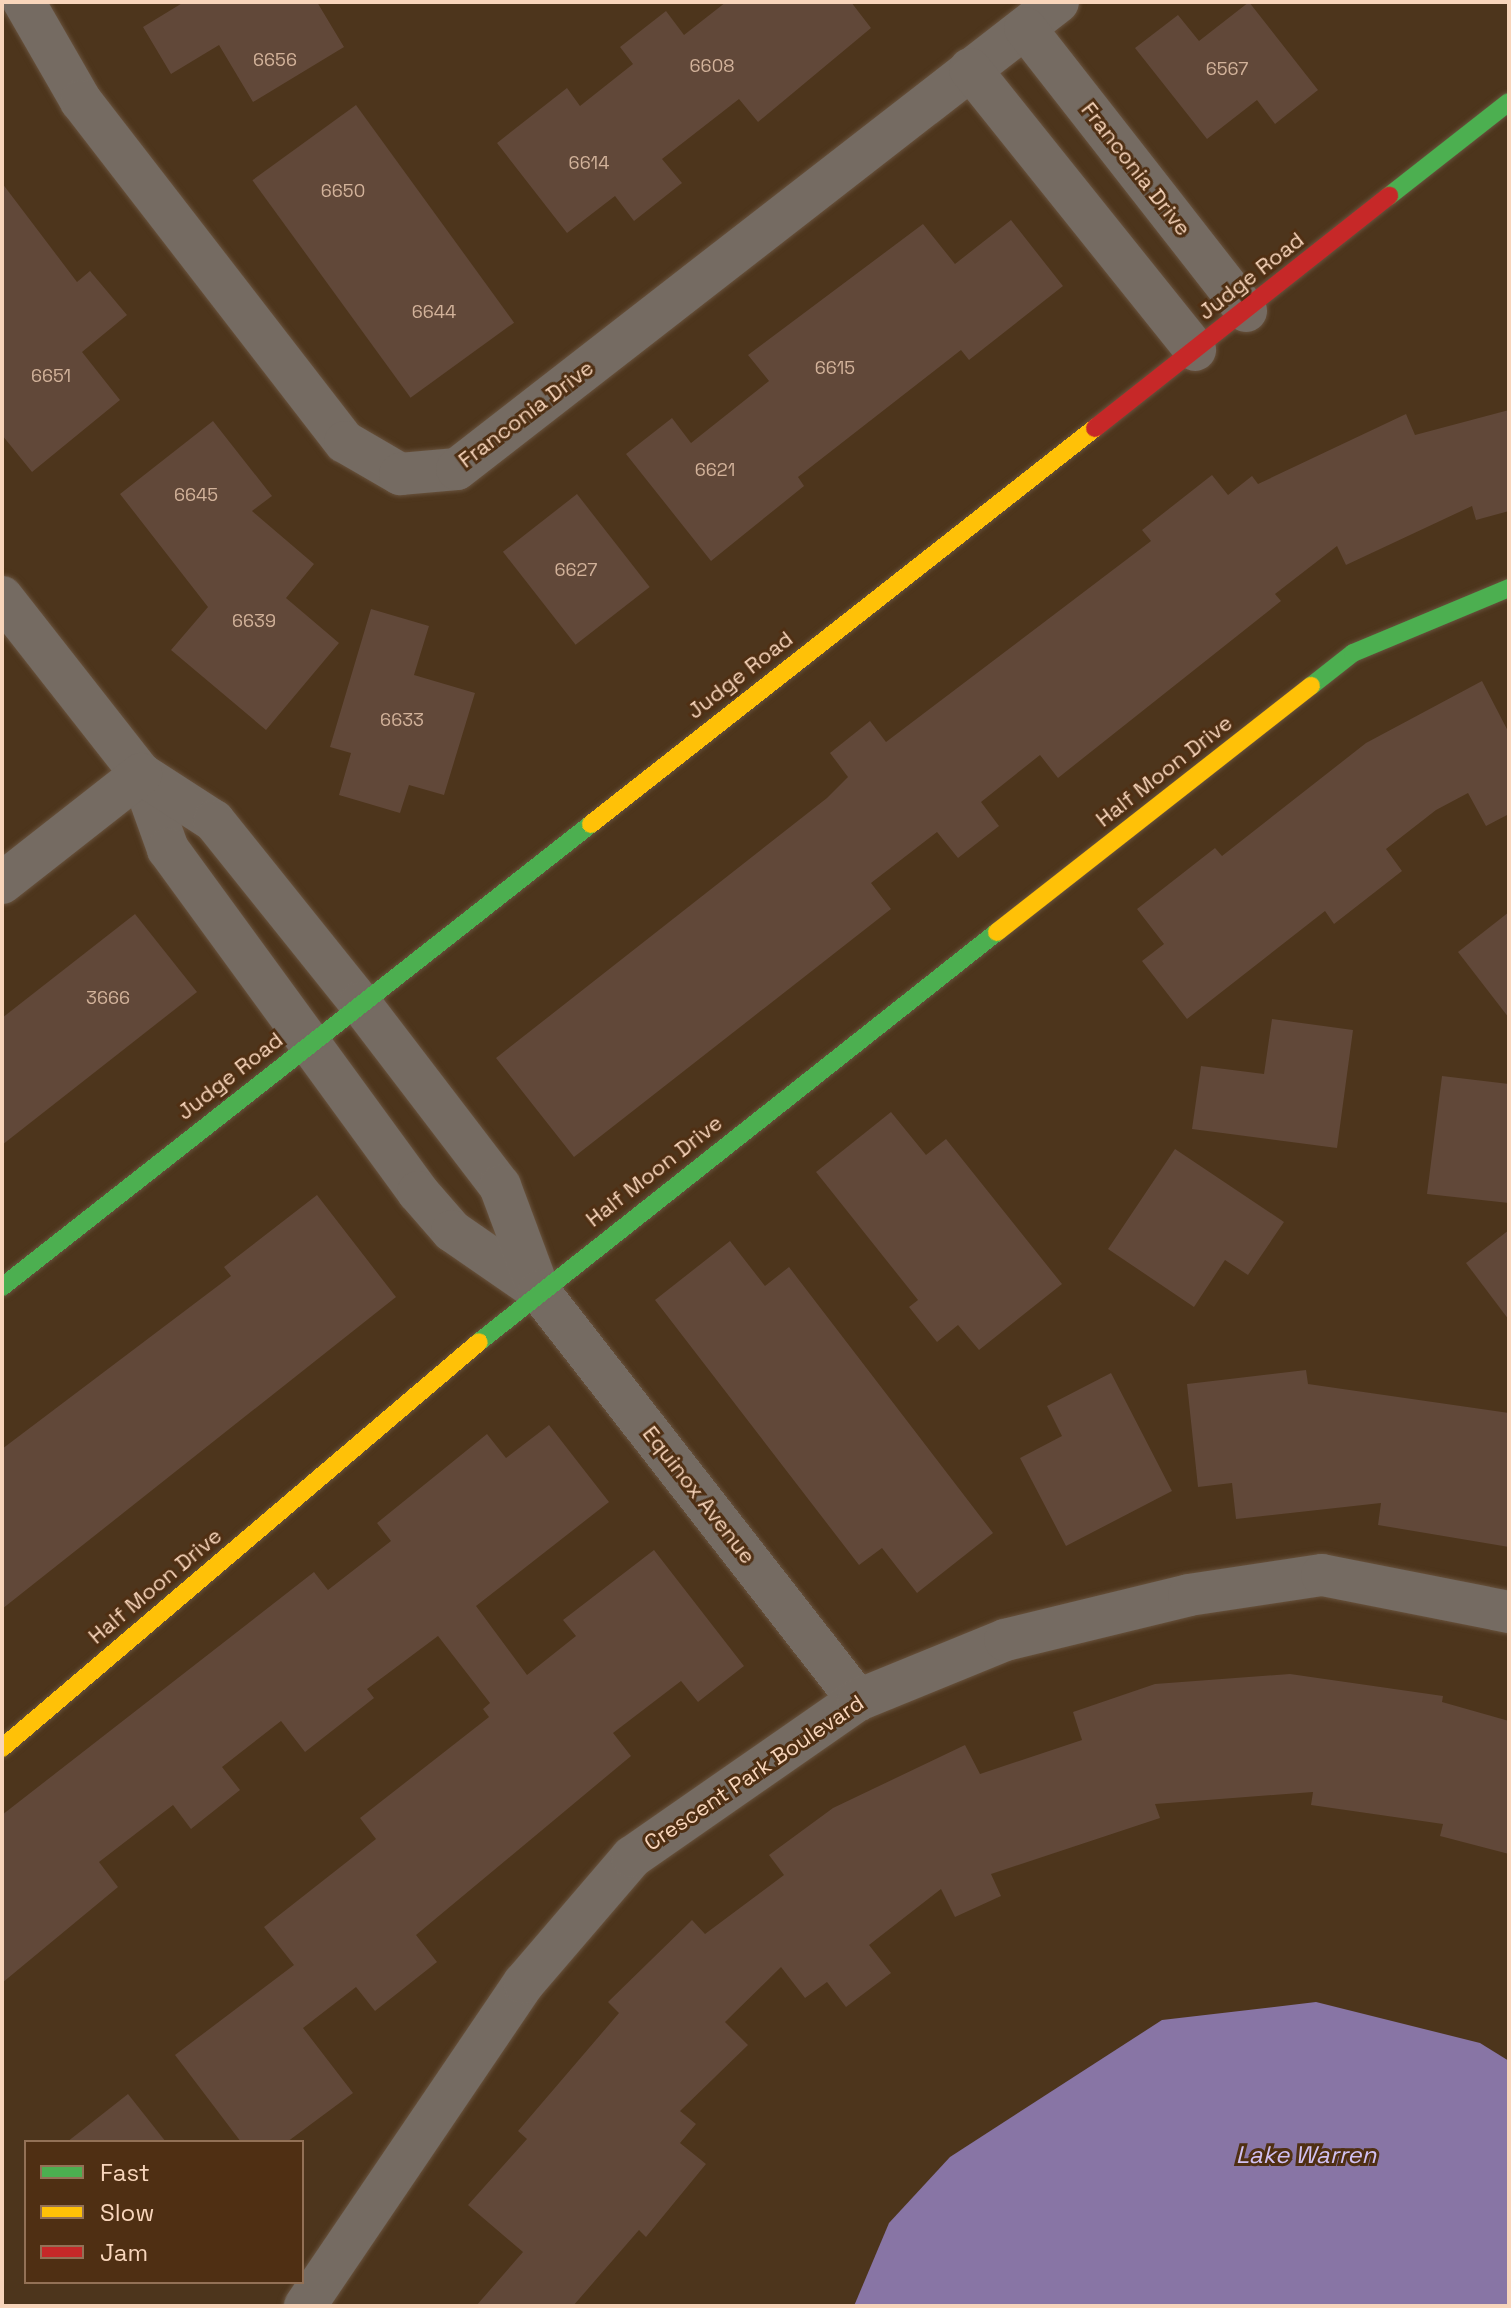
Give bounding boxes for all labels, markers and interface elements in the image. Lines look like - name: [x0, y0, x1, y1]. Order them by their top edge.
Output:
- house number: 6656: [253, 49, 297, 71]
- house number: 6608: [690, 55, 734, 77]
- house number: 6567: [1206, 58, 1248, 80]
- street label: Franconia Drive: [1076, 97, 1196, 241]
- house number: 6614: [569, 152, 609, 174]
- house number: 6650: [321, 180, 365, 202]
- street label: Judge Road: [1193, 227, 1309, 325]
- house number: 6644: [412, 301, 456, 323]
- street label: Franconia Drive: [453, 355, 599, 473]
- house number: 6615: [815, 357, 855, 379]
- house number: 6651: [31, 365, 71, 387]
- house number: 6621: [695, 459, 735, 481]
- house number: 6645: [174, 484, 218, 506]
- house number: 6627: [555, 559, 597, 581]
- house number: 6639: [232, 610, 276, 632]
- street label: Judge Road: [682, 626, 798, 724]
- house number: 6633: [380, 709, 424, 731]
- street label: Half Moon Drive: [1091, 710, 1237, 832]
- house number: 3666: [86, 987, 130, 1009]
- street label: Judge Road: [172, 1027, 288, 1125]
- street label: Half Moon Drive: [581, 1110, 727, 1232]
- street label: Equinox Avenue: [637, 1421, 761, 1569]
- street label: Half Moon Drive: [83, 1523, 227, 1649]
- street label: Crescent Park Boulevard: [639, 1690, 869, 1856]
- legend: [24, 2140, 304, 2284]
- water label: Lake Warren: [1236, 2141, 1376, 2169]
- text: Fast: [100, 2157, 150, 2188]
- text: Slow: [100, 2197, 154, 2228]
- text: Jam: [100, 2237, 148, 2268]

